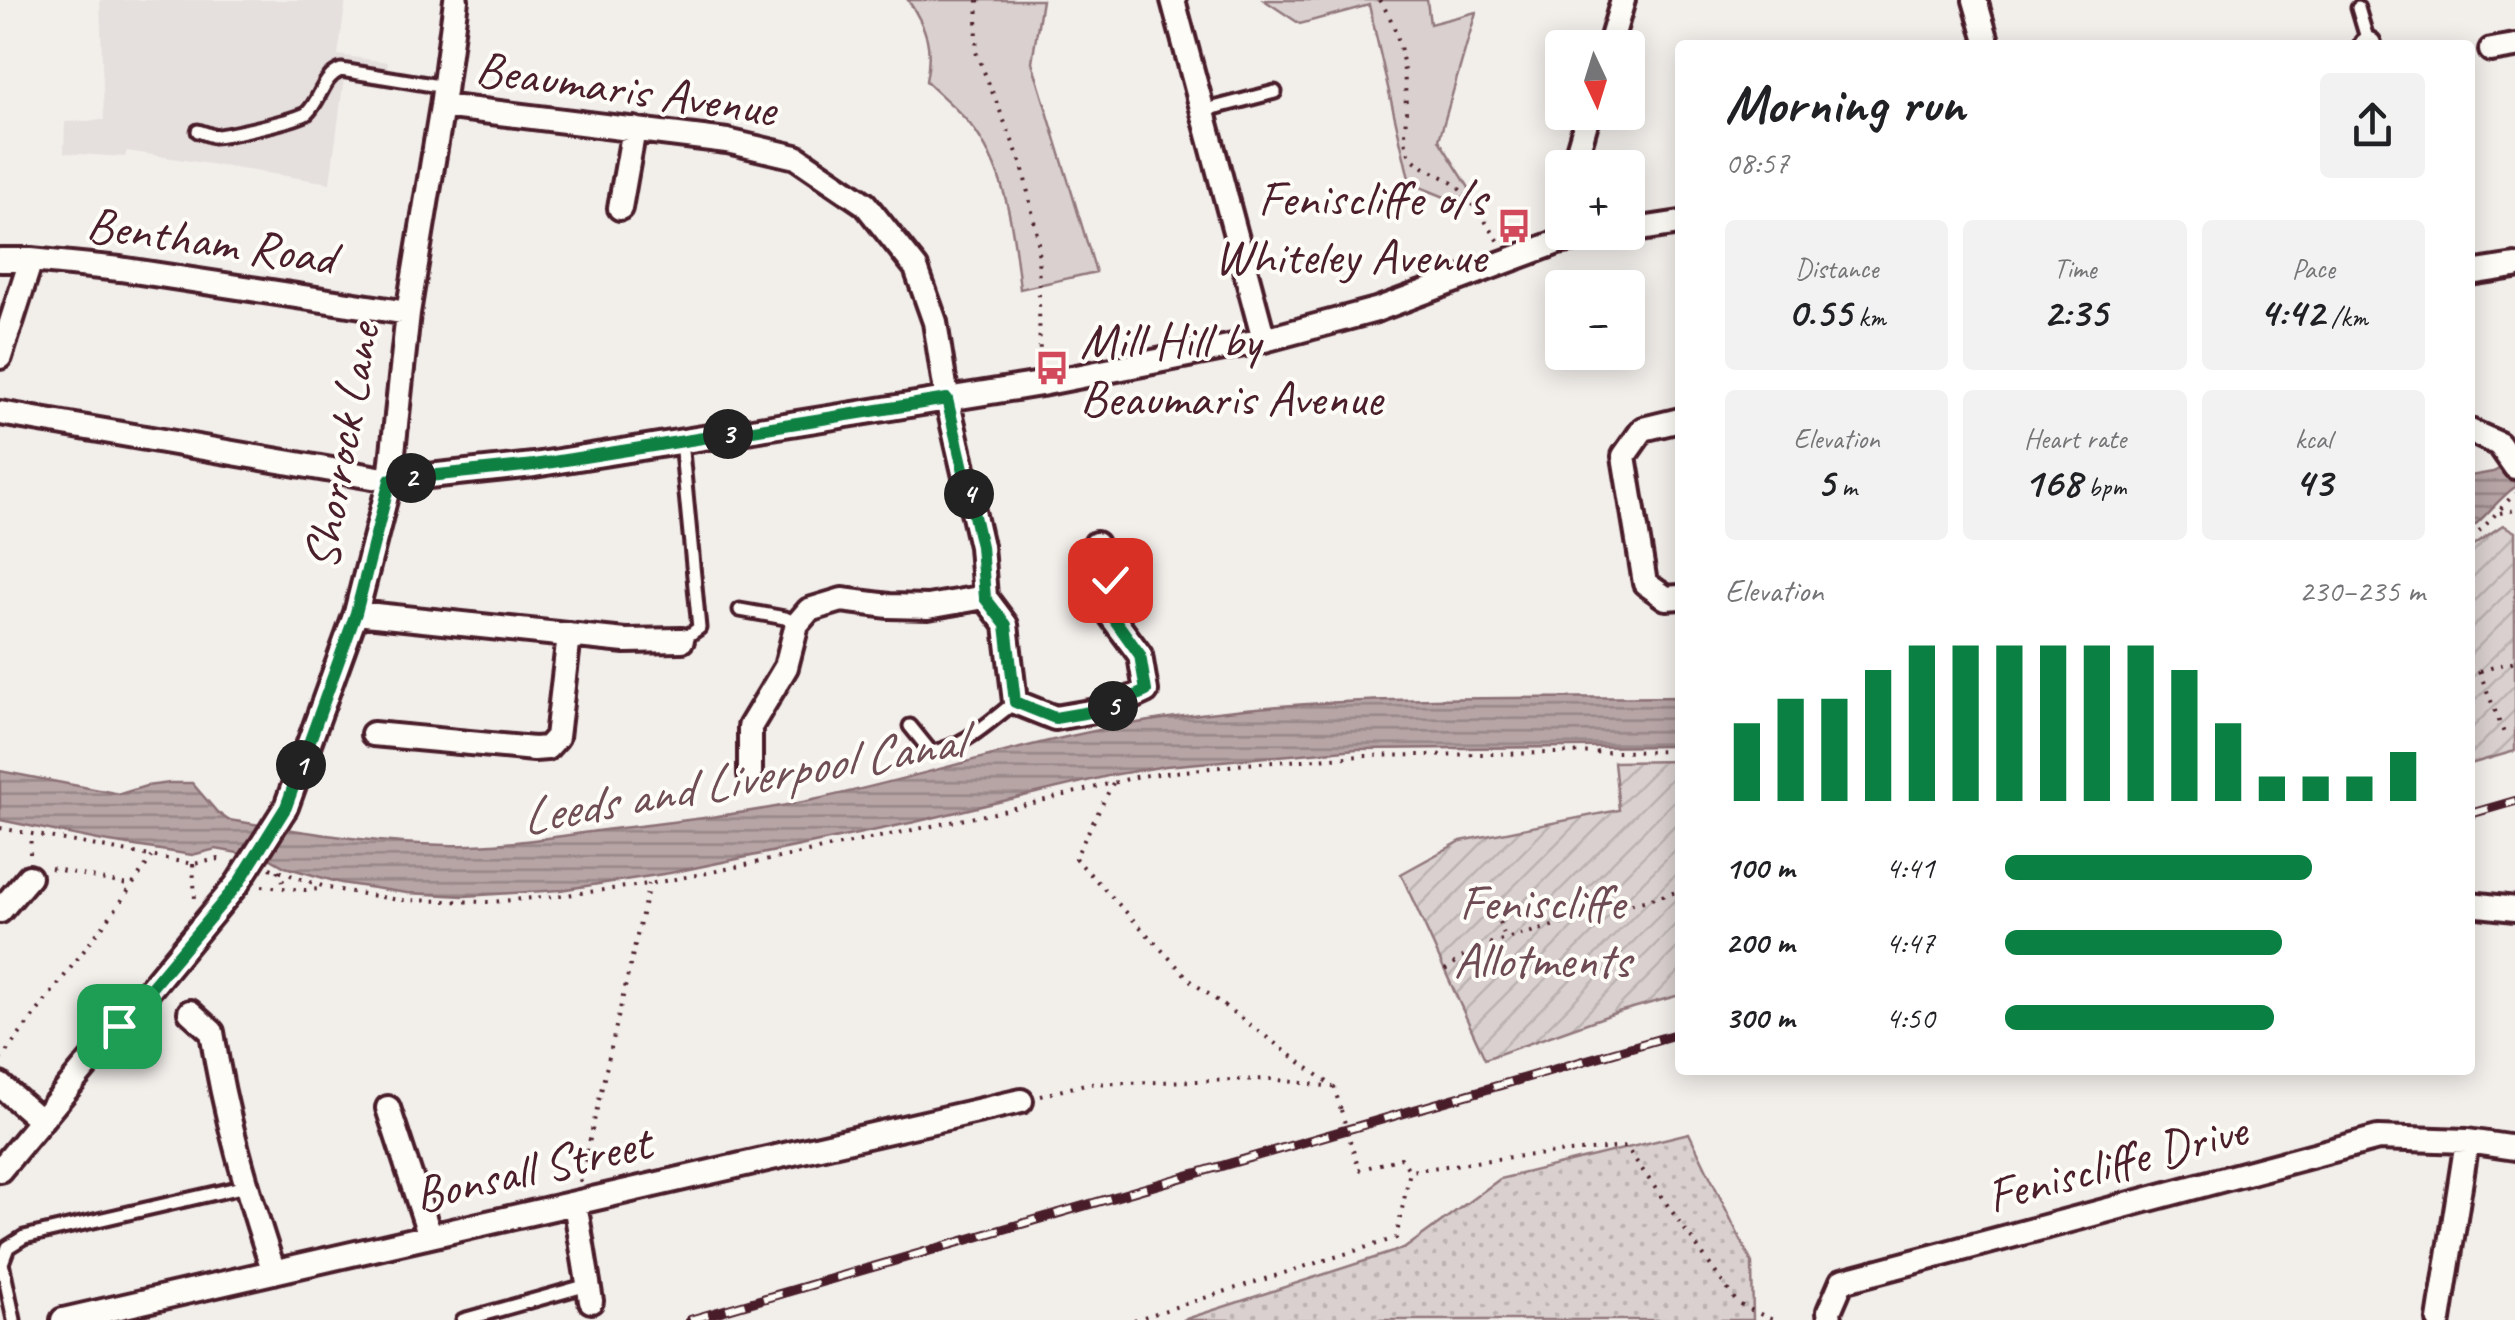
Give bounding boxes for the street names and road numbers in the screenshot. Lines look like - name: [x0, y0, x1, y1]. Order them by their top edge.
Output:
- street label: Beaumaris Avenue: [472, 36, 782, 141]
- street label: Bentham Road: [83, 192, 346, 290]
- street label: Shorrock Lane: [289, 315, 395, 574]
- street label: Feniscliffe Drive: [1980, 1097, 2256, 1227]
- street label: Bonsall Street: [408, 1110, 661, 1226]

